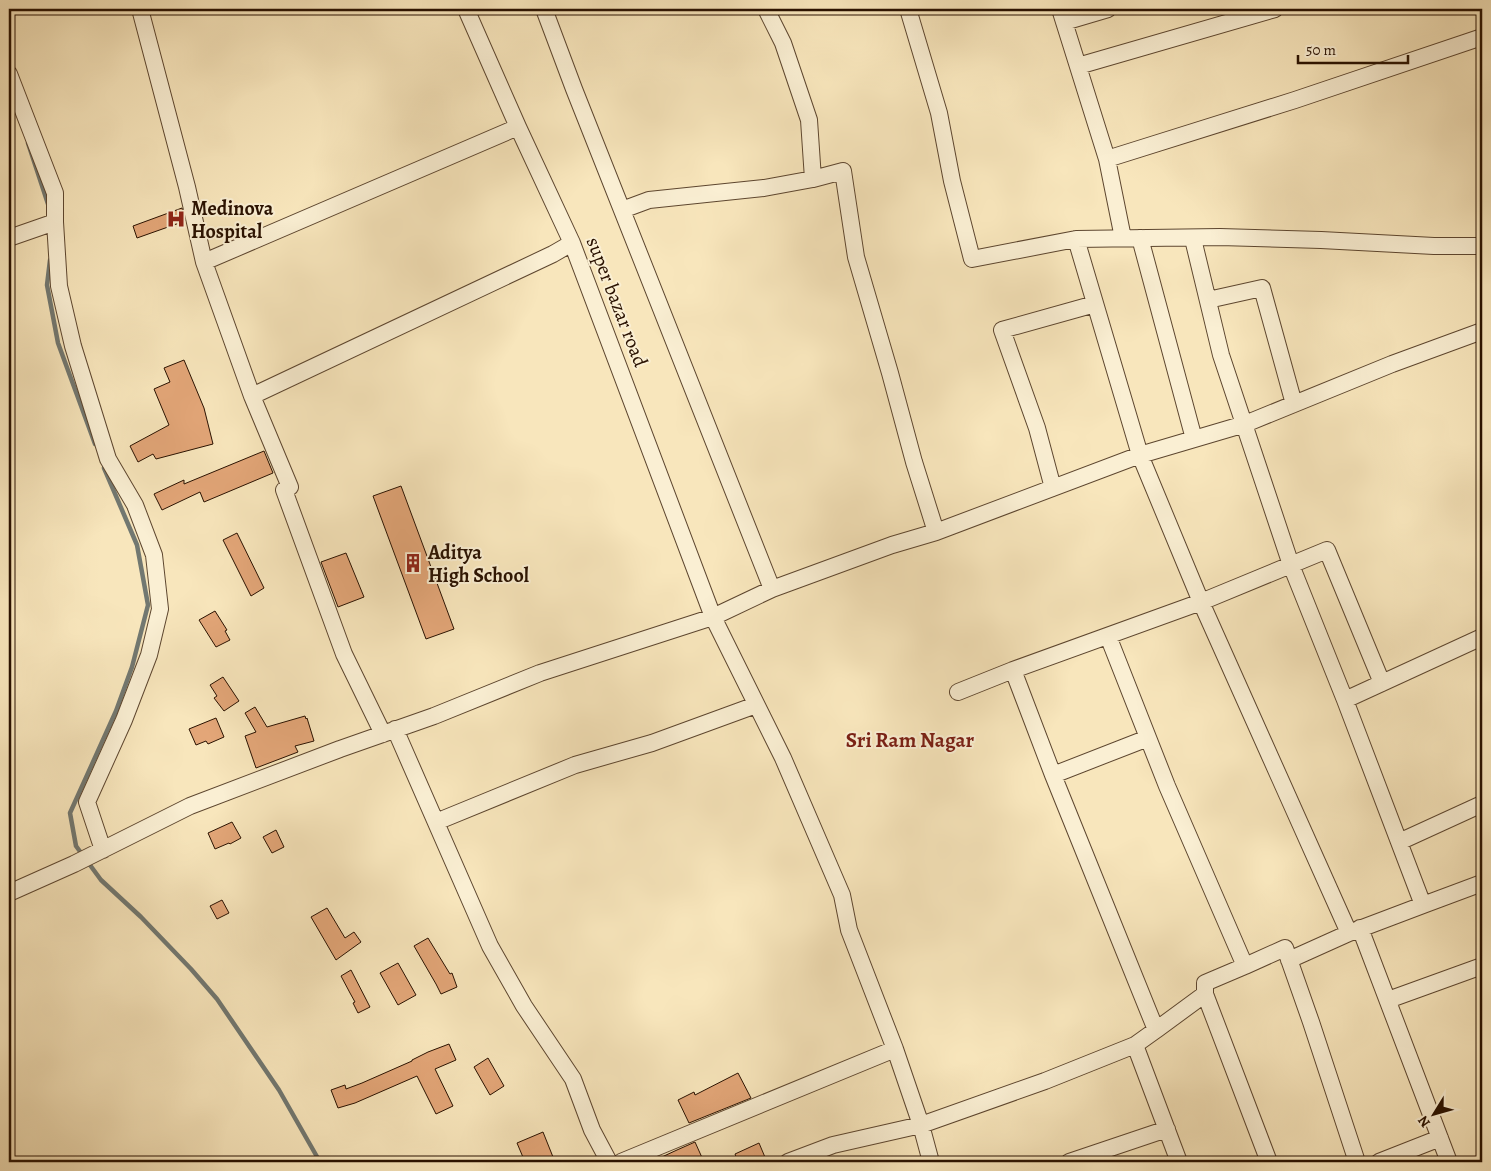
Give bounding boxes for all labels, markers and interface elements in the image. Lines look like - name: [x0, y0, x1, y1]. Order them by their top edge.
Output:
- scale bar: [1298, 32, 1408, 64]
- text: 50 m: [1306, 40, 1336, 60]
- place label: Medinova Hospital: [191, 195, 274, 245]
- hospital icon: Medinova Hospital: [165, 208, 187, 230]
- street label: super bazar road: [580, 233, 654, 371]
- place label: Aditya High School: [427, 539, 530, 589]
- building icon: Aditya High School: [402, 552, 424, 574]
- district label: Sri Ram Nagar: [846, 726, 975, 754]
- north arrow: [1408, 1088, 1458, 1138]
- text: N: [1413, 1112, 1435, 1131]

